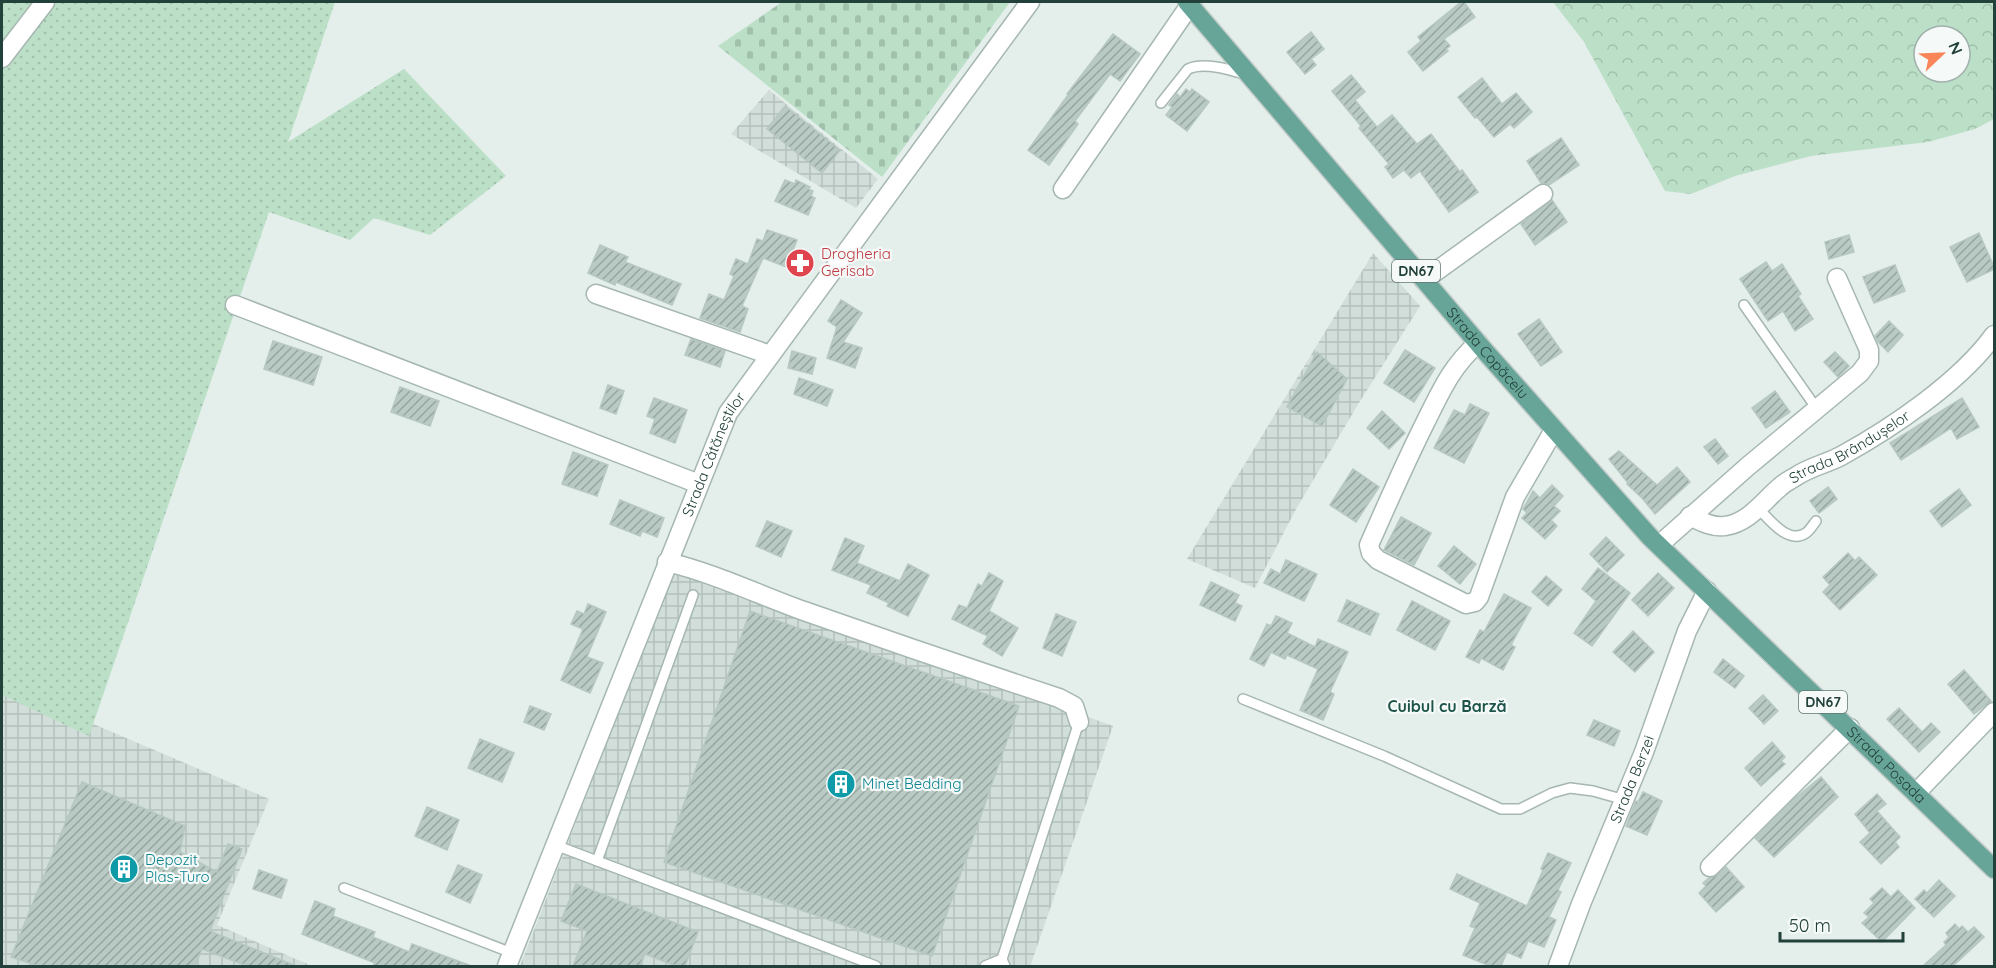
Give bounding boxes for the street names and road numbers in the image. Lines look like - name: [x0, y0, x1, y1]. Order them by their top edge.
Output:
- road number: DN67: [1392, 260, 1440, 282]
- street label: Strada Copăcelu: [1442, 303, 1533, 403]
- street label: Strada Cătăneștilor: [678, 388, 749, 519]
- street label: Strada Brândușelor: [1785, 406, 1914, 487]
- road number: DN67: [1799, 691, 1847, 713]
- street label: Strada Posada: [1843, 722, 1930, 807]
- street label: Strada Berzei: [1606, 733, 1658, 826]

